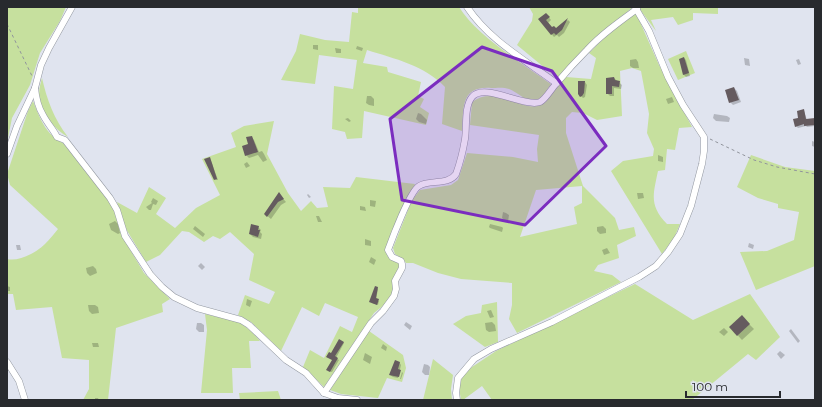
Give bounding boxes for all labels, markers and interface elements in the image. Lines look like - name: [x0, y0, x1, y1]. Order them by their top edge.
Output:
- scale bar: [686, 373, 780, 399]
- text: 100 m: [692, 379, 728, 394]

